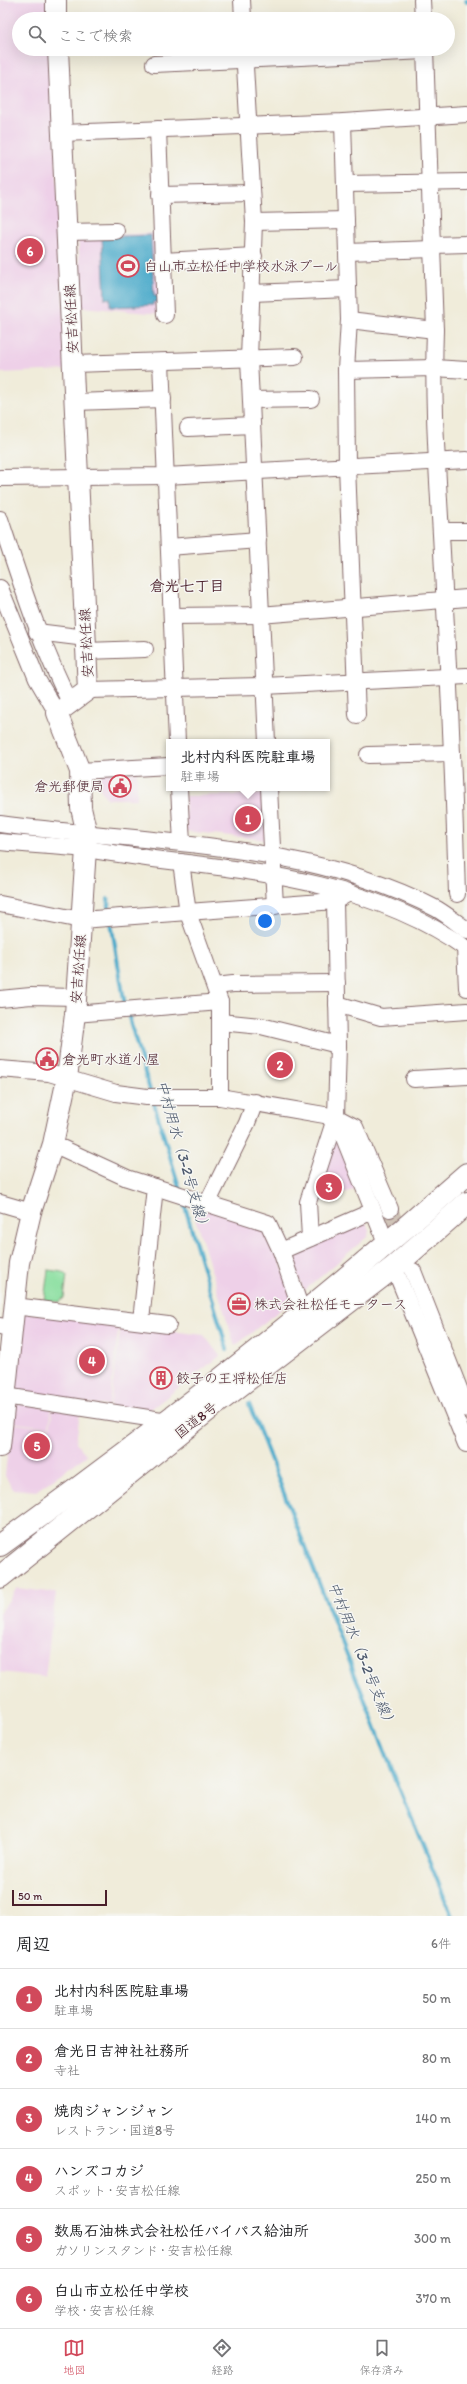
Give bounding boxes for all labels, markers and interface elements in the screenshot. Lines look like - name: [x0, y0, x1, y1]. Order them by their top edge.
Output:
- search box: [12, 12, 455, 56]
- icon: search: [26, 23, 48, 45]
- text: ここで検索: [58, 27, 133, 45]
- pin: 6: [17, 236, 43, 266]
- sports icon: 白山市立松任中学校水泳プール: [115, 253, 141, 279]
- place label: 白山市立松任中学校水泳プール: [144, 258, 338, 275]
- street label: 安吉松任線: [61, 284, 82, 354]
- district label: 倉光七丁目: [149, 577, 225, 595]
- street label: 安吉松任線: [76, 608, 97, 678]
- popup: [166, 739, 330, 791]
- text: 北村内科医院駐車場: [180, 748, 316, 766]
- text: 駐車場: [180, 769, 220, 784]
- public building icon: 倉光郵便局: [107, 773, 133, 799]
- place label: 倉光郵便局: [34, 778, 104, 795]
- pin: 1: [235, 804, 261, 834]
- your location: [255, 911, 275, 931]
- street label: 安吉松任線: [68, 934, 89, 1005]
- public building icon: 倉光町水道小屋: [34, 1046, 60, 1072]
- pin: 2: [267, 1050, 293, 1080]
- place label: 倉光町水道小屋: [62, 1051, 160, 1068]
- water label: 中村用水（3-2号支線）: [153, 1078, 213, 1234]
- pin: 3: [316, 1172, 342, 1202]
- office icon: 株式会社松任モータース: [226, 1291, 252, 1317]
- place label: 株式会社松任モータース: [254, 1296, 407, 1313]
- pin: 4: [79, 1346, 105, 1376]
- building icon: 餃子の王将松任店: [148, 1365, 174, 1391]
- place label: 餃子の王将松任店: [176, 1370, 288, 1387]
- street label: 国道8号: [172, 1398, 221, 1442]
- pin: 5: [24, 1431, 50, 1461]
- water label: 中村用水（3-2号支線）: [324, 1579, 400, 1731]
- scale bar: [12, 1888, 107, 1907]
- text: 50 m: [18, 1890, 42, 1903]
- text: 周辺: [16, 1934, 50, 1954]
- text: 6件: [431, 1936, 451, 1951]
- text: 北村内科医院駐車場: [54, 1982, 189, 2000]
- text: 1: [26, 1991, 32, 2006]
- text: 50 m: [422, 1991, 451, 2006]
- text: 駐車場: [54, 2003, 93, 2018]
- text: 倉光日吉神社社務所: [54, 2042, 189, 2060]
- text: 2: [26, 2051, 32, 2066]
- text: 80 m: [422, 2051, 451, 2066]
- text: 寺社: [54, 2063, 80, 2078]
- text: 焼肉ジャンジャン: [54, 2102, 174, 2120]
- text: 3: [25, 2111, 33, 2126]
- text: 140 m: [415, 2111, 451, 2126]
- text: レストラン · 国道8号: [54, 2123, 175, 2138]
- text: ハンズコカジ: [54, 2162, 144, 2180]
- text: 4: [25, 2171, 33, 2186]
- text: 250 m: [415, 2171, 451, 2186]
- text: スポット · 安吉松任線: [54, 2183, 180, 2198]
- text: 数馬石油株式会社松任バイパス給油所: [54, 2222, 309, 2240]
- text: 5: [26, 2231, 32, 2246]
- text: 300 m: [414, 2231, 451, 2246]
- text: ガソリンスタンド · 安吉松任線: [54, 2243, 232, 2258]
- text: 白山市立松任中学校: [54, 2282, 189, 2300]
- text: 6: [26, 2291, 32, 2306]
- text: 370 m: [416, 2291, 451, 2306]
- text: 学校 · 安吉松任線: [54, 2303, 154, 2318]
- tab: 地図: [63, 2337, 85, 2377]
- tab: 経路: [211, 2337, 233, 2377]
- tab: 保存済み: [360, 2337, 404, 2377]

